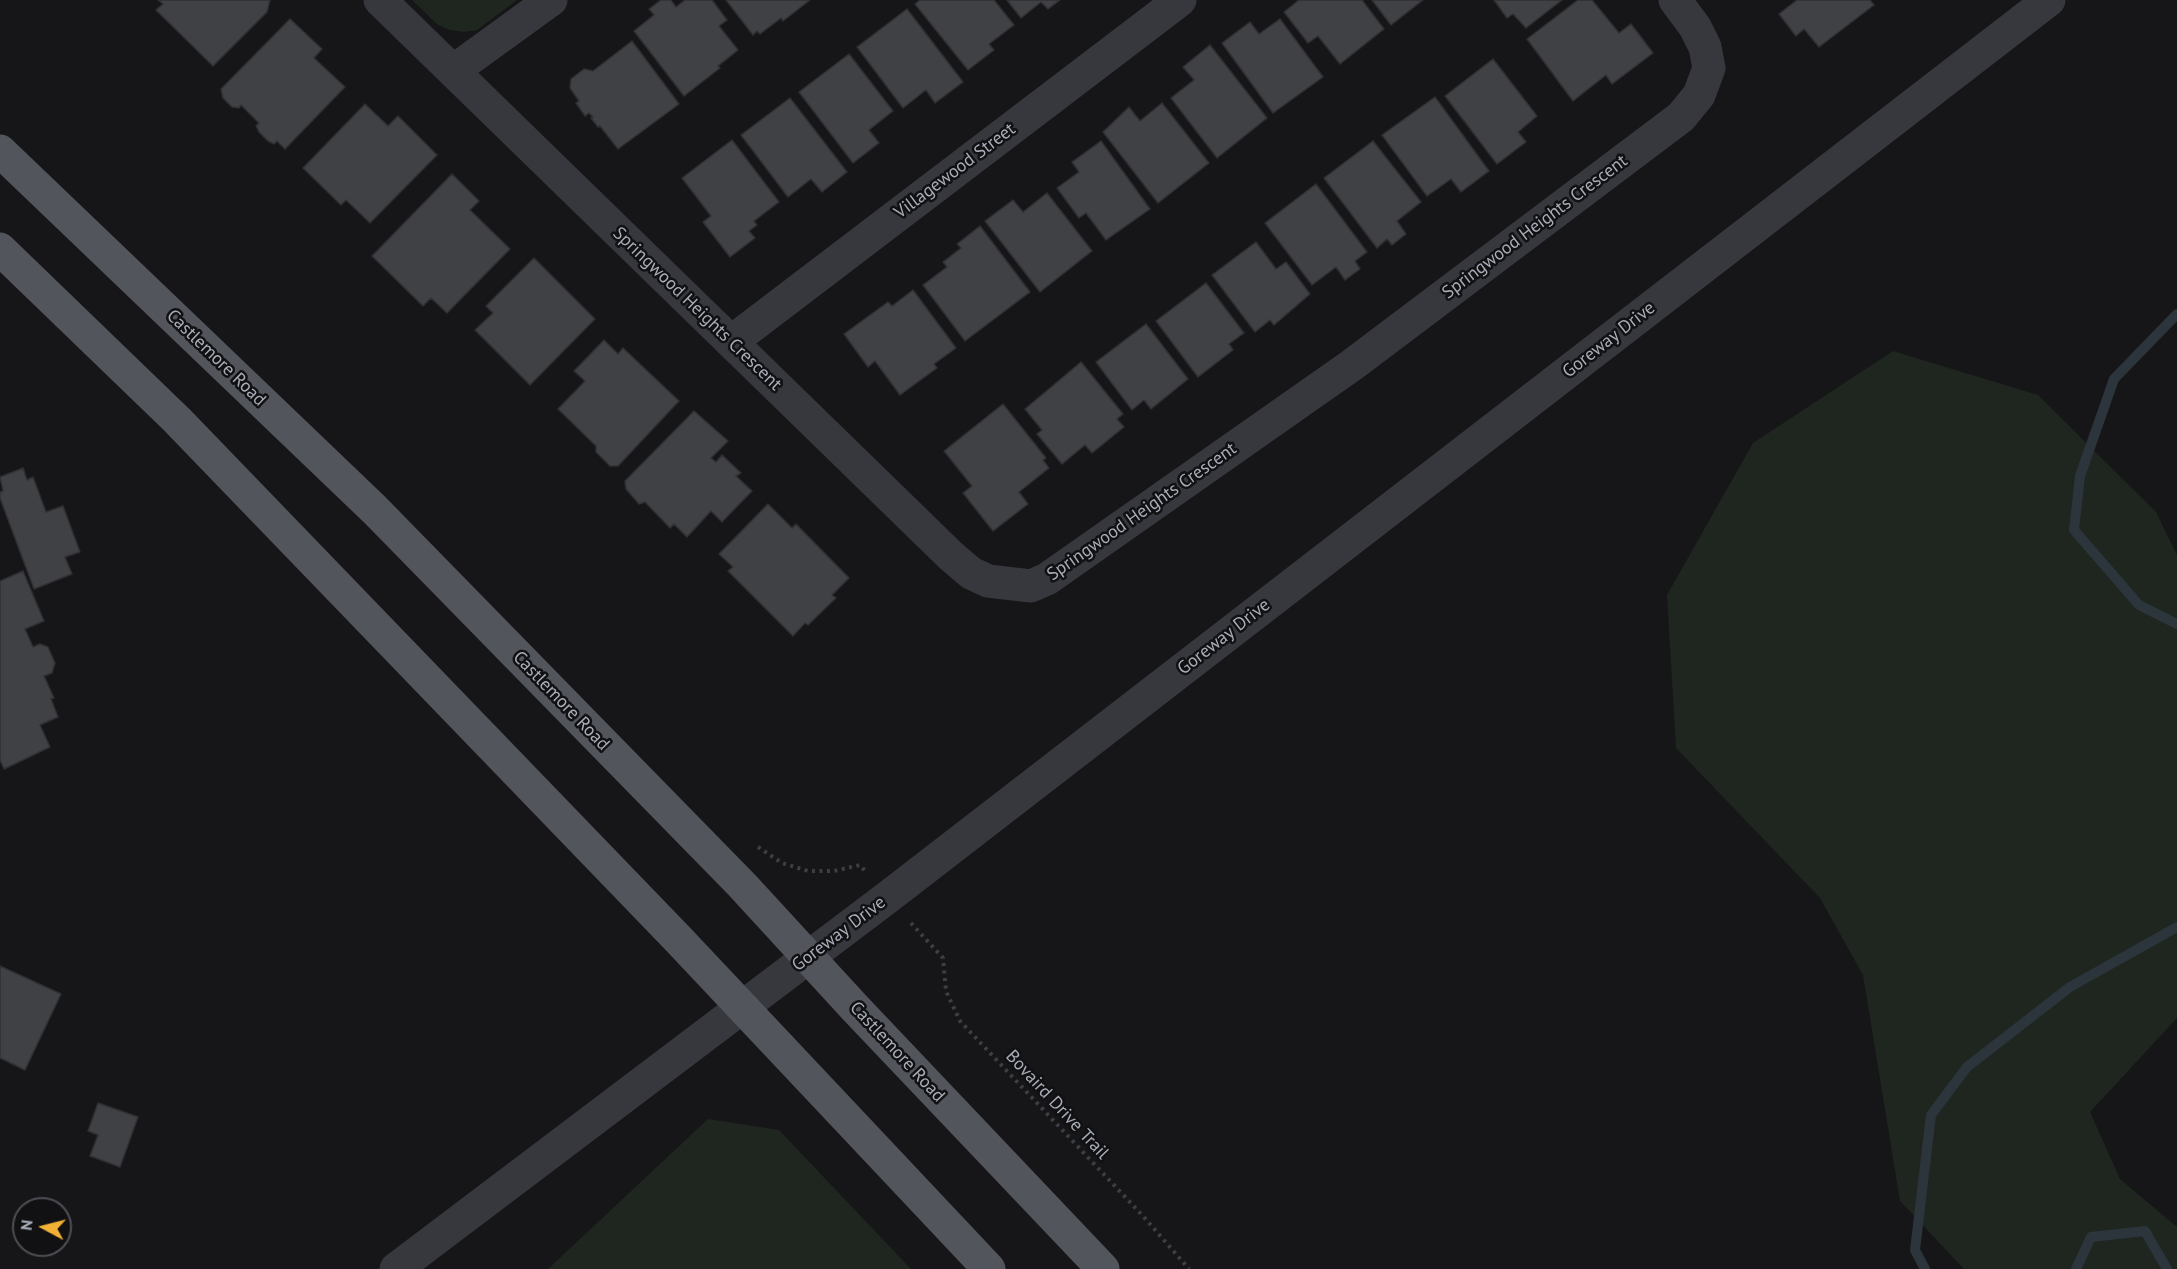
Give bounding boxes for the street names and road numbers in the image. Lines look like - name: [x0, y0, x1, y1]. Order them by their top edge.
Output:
- street label: Villagewood Street: [890, 118, 1020, 224]
- street label: Springwood Heights Crescent: [1438, 150, 1632, 304]
- street label: Springwood Heights Crescent: [608, 223, 786, 395]
- street label: Goreway Drive: [1558, 297, 1660, 383]
- street label: Castlemore Road: [162, 305, 270, 411]
- street label: Springwood Heights Crescent: [1043, 438, 1241, 586]
- street label: Goreway Drive: [1173, 594, 1275, 680]
- street label: Castlemore Road: [508, 647, 614, 755]
- street label: Goreway Drive: [788, 892, 890, 976]
- street label: Castlemore Road: [845, 997, 949, 1107]
- street label: Bovaird Drive Trail: [1001, 1046, 1113, 1164]

